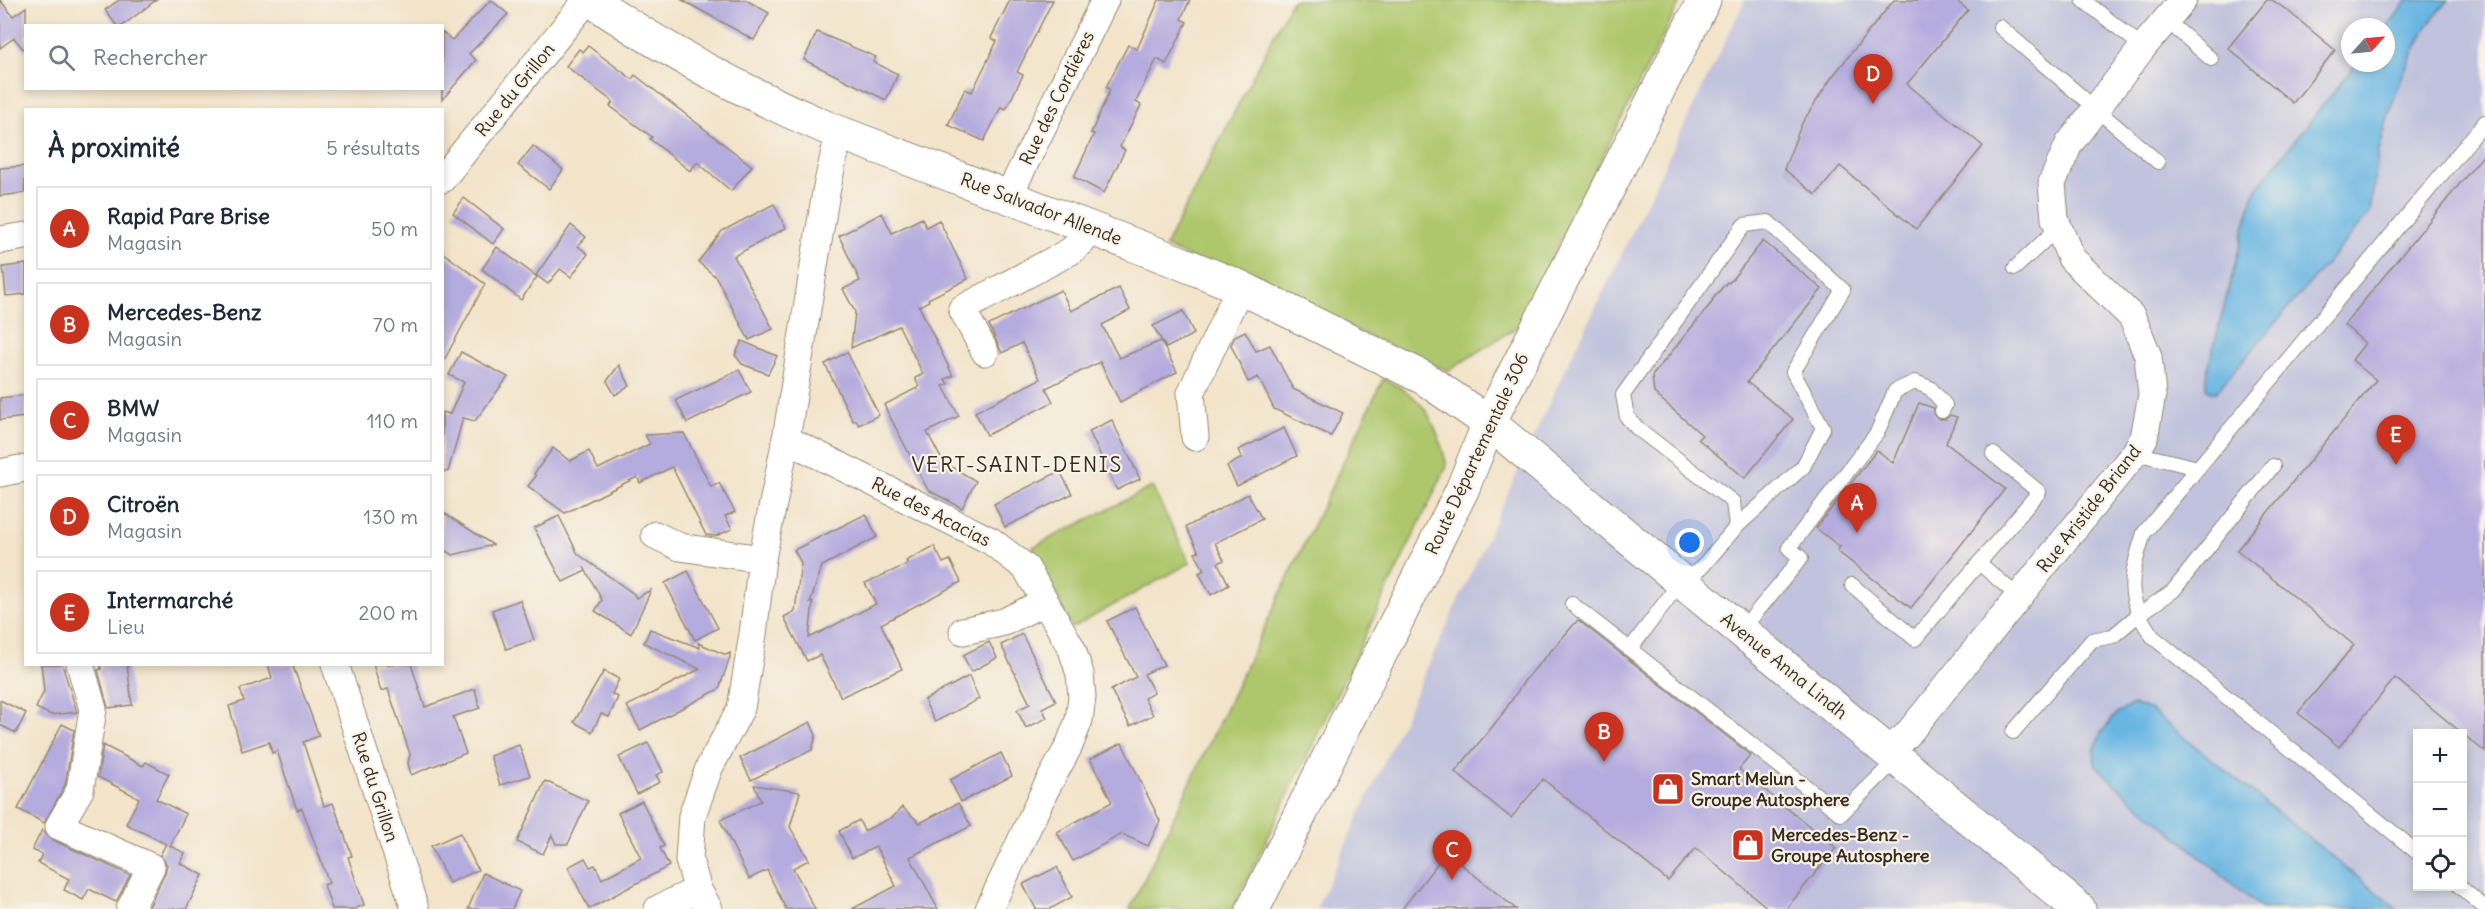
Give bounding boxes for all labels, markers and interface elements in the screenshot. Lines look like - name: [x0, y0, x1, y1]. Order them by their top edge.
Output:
- north arrow: [2341, 18, 2395, 72]
- search box: [24, 24, 444, 90]
- street label: Rue des Cordières: [1014, 27, 1099, 169]
- street label: Rue du Grillon: [470, 38, 559, 141]
- icon: search: [45, 41, 78, 74]
- text: Rechercher: [93, 43, 208, 71]
- pin: D: [1854, 54, 1892, 104]
- text: À proximité: [48, 131, 180, 164]
- text: 5 résultats: [326, 135, 420, 160]
- street label: Rue Salvador Allende: [957, 167, 1125, 250]
- text: Rapid Pare Brise: [107, 202, 270, 230]
- text: A: [63, 216, 76, 241]
- text: 50 m: [371, 216, 418, 241]
- text: Magasin: [107, 230, 182, 255]
- text: Mercedes-Benz: [107, 298, 261, 326]
- text: B: [63, 312, 76, 337]
- text: 70 m: [373, 312, 418, 337]
- text: Magasin: [107, 326, 182, 351]
- street label: Route Départementale 306: [1420, 349, 1534, 558]
- text: BMW: [107, 394, 159, 422]
- text: C: [63, 408, 76, 433]
- text: 110 m: [367, 408, 418, 433]
- pin: E: [2376, 416, 2416, 465]
- text: Magasin: [107, 422, 182, 447]
- street label: Rue Aristide Briand: [2032, 440, 2146, 577]
- district label: VERT-SAINT-DENIS: [911, 451, 1123, 478]
- street label: Rue des Acacias: [868, 472, 995, 552]
- pin: A: [1838, 484, 1876, 533]
- text: Citroën: [107, 490, 180, 518]
- text: D: [62, 504, 77, 529]
- text: 130 m: [363, 504, 418, 529]
- text: Magasin: [107, 518, 182, 543]
- your location: [1675, 528, 1704, 557]
- text: Intermarché: [107, 586, 233, 614]
- text: E: [64, 600, 75, 625]
- text: 200 m: [358, 600, 418, 625]
- street label: Avenue Anna Lindh: [1716, 607, 1852, 724]
- text: Lieu: [107, 614, 145, 639]
- pin: B: [1584, 712, 1624, 762]
- street label: Rue du Grillon: [347, 729, 404, 845]
- map controls: [2413, 729, 2467, 891]
- button: +: [2413, 729, 2467, 783]
- place label: Smart Melun - Groupe Autosphere: [1691, 767, 1850, 811]
- shop icon: Smart Melun - Groupe Autosphere: [1650, 771, 1686, 807]
- button: −: [2413, 783, 2467, 837]
- place label: Mercedes-Benz - Groupe Autosphere: [1771, 823, 1930, 867]
- shop icon: Mercedes-Benz - Groupe Autosphere: [1730, 827, 1766, 863]
- pin: C: [1432, 830, 1472, 880]
- button: locate: [2413, 837, 2467, 891]

